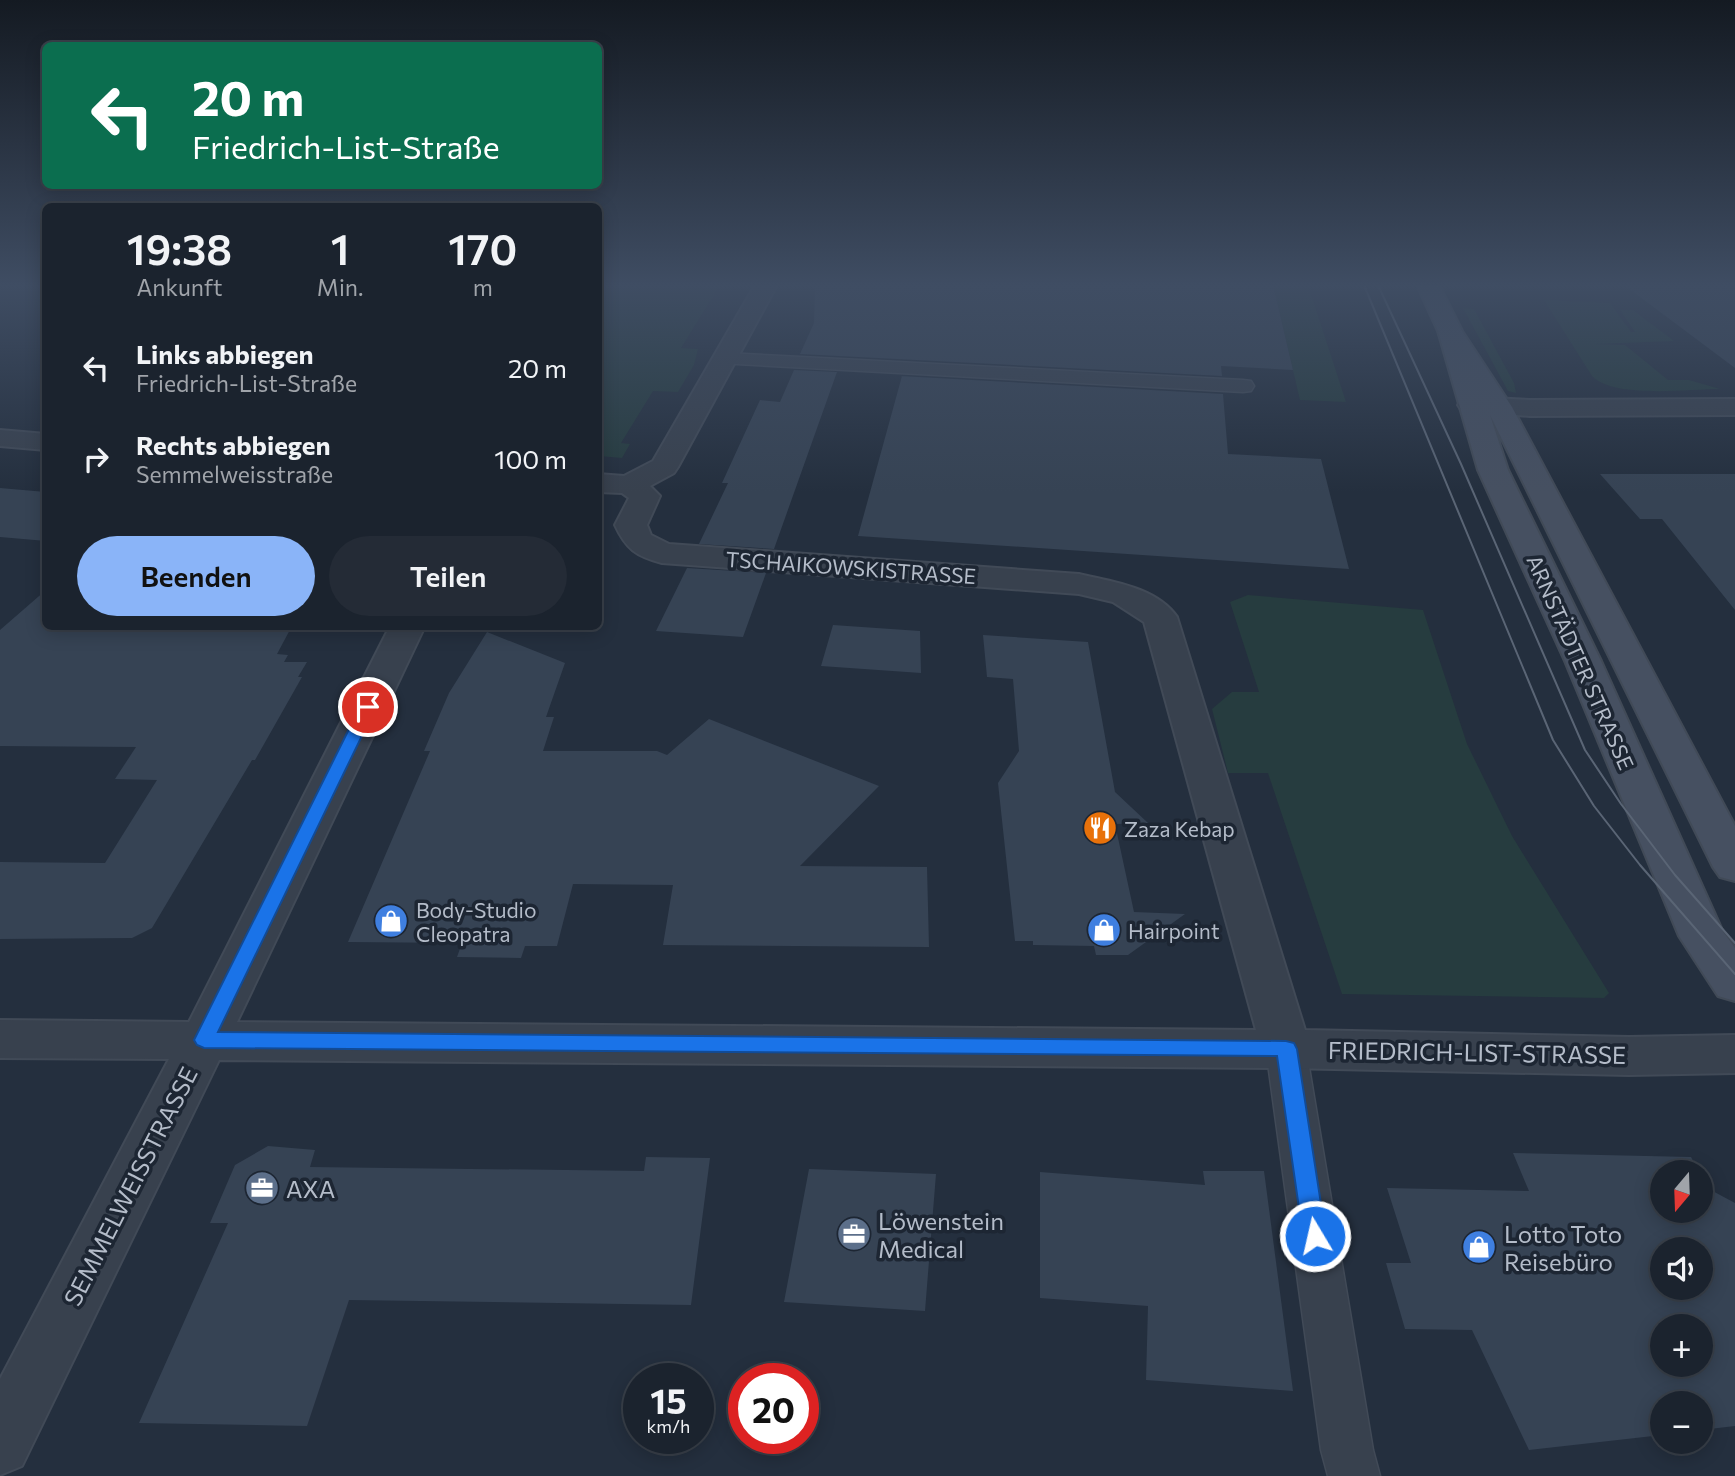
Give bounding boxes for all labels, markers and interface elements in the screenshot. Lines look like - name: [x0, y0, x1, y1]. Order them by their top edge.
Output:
- text: 20 m: [192, 66, 304, 126]
- icon: left: [77, 70, 168, 161]
- text: Friedrich-List-Straße: [192, 126, 500, 166]
- text: 19:38: [127, 222, 232, 274]
- text: 1: [331, 222, 349, 274]
- text: 170: [448, 222, 517, 274]
- text: Ankunft: [136, 273, 222, 301]
- text: Min.: [317, 273, 363, 301]
- text: m: [473, 273, 493, 301]
- text: Links abbiegen: [136, 338, 314, 369]
- icon: left: [77, 349, 115, 387]
- text: 20 m: [508, 352, 567, 383]
- text: Friedrich-List-Straße: [136, 369, 357, 397]
- text: Rechts abbiegen: [136, 429, 331, 460]
- icon: right: [77, 440, 115, 478]
- text: 100 m: [494, 443, 567, 474]
- text: Semmelweisstraße: [136, 460, 333, 488]
- button: Beenden: [77, 536, 315, 616]
- button: Teilen: [329, 536, 567, 616]
- street label: TSCHAIKOWSKISTRASSE: [725, 546, 977, 588]
- street label: ARNSTÄDTER STRASSE: [1522, 551, 1640, 773]
- pin: [338, 677, 398, 737]
- icon: arrive: [349, 688, 387, 726]
- restaurant icon: Zaza Kebap: [1081, 809, 1119, 847]
- place label: Zaza Kebap: [1124, 816, 1235, 841]
- place label: Body-Studio Cleopatra: [416, 897, 537, 946]
- shop icon: Body-Studio Cleopatra: [372, 902, 410, 940]
- shop icon: Hairpoint: [1085, 911, 1123, 949]
- place label: Hairpoint: [1128, 918, 1220, 943]
- street label: FRIEDRICH-LIST-STRASSE: [1328, 1035, 1626, 1069]
- street label: SEMMELWEISSTRASSE: [57, 1062, 203, 1310]
- north arrow: [1650, 1160, 1713, 1223]
- map controls: [1650, 1160, 1713, 1454]
- office icon: AXA: [243, 1169, 281, 1207]
- place label: AXA: [286, 1174, 335, 1203]
- position arrow: [1278, 1199, 1352, 1273]
- place label: Löwenstein Medical: [878, 1206, 1004, 1263]
- office icon: Löwenstein Medical: [835, 1215, 873, 1253]
- place label: Lotto Toto Reisebüro: [1504, 1219, 1622, 1276]
- shop icon: Lotto Toto Reisebüro: [1460, 1228, 1498, 1266]
- button: sound: [1650, 1237, 1713, 1300]
- button: +: [1650, 1314, 1713, 1377]
- speed limit sign: 20: [728, 1363, 819, 1454]
- text: 15: [650, 1378, 687, 1421]
- button: −: [1650, 1391, 1713, 1454]
- text: km/h: [647, 1415, 690, 1437]

